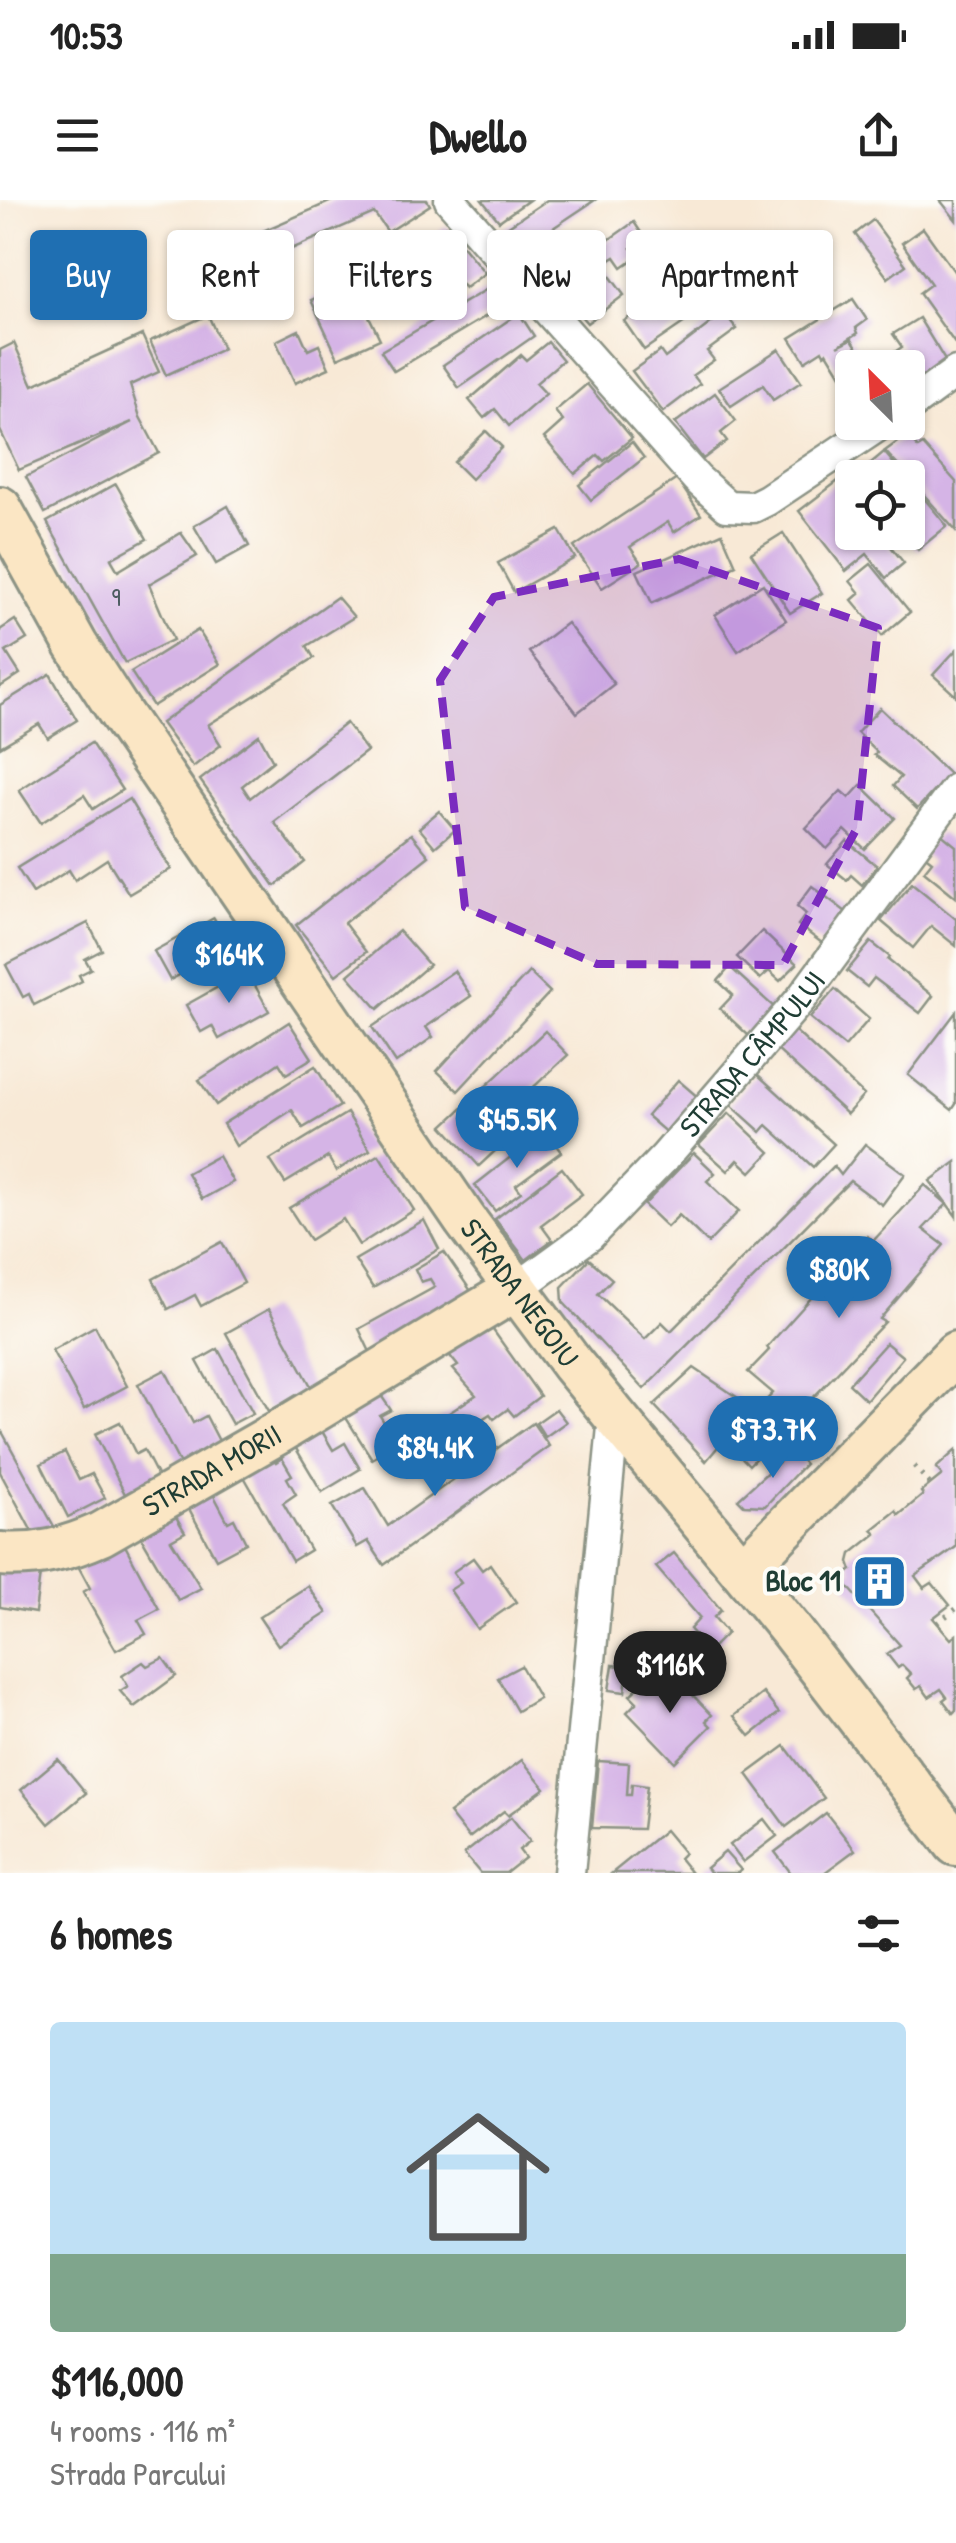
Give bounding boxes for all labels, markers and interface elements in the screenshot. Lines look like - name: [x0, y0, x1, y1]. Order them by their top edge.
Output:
- text: 10:53: [50, 9, 123, 61]
- text: Dwello: [429, 105, 527, 166]
- icon: menu: [50, 108, 105, 163]
- icon: share: [851, 108, 906, 163]
- chip: Buy: [30, 230, 147, 320]
- chip: Rent: [167, 230, 294, 320]
- chip: Filters: [314, 230, 467, 320]
- chip: New: [487, 230, 606, 320]
- chip: Apartment: [626, 230, 833, 320]
- north arrow: [835, 350, 925, 440]
- map controls: [835, 350, 925, 550]
- button: locate: [835, 460, 925, 550]
- house number: 9: [111, 580, 121, 614]
- pin: $164K: [159, 921, 299, 1006]
- text: $164K: [194, 932, 264, 975]
- street label: STRADA CÂMPULUI: [670, 962, 834, 1145]
- pin: $45.5K: [436, 1086, 598, 1171]
- text: $45.5K: [478, 1097, 556, 1140]
- street label: STRADA NEGOIU: [452, 1210, 589, 1375]
- pin: $80K: [780, 1236, 898, 1321]
- text: $80K: [808, 1247, 870, 1290]
- pin: $73.7K: [692, 1396, 854, 1481]
- text: $73.7K: [730, 1407, 816, 1450]
- street label: STRADA MORII: [135, 1414, 288, 1525]
- pin: $84.4K: [354, 1414, 516, 1499]
- text: $84.4K: [396, 1425, 474, 1468]
- building icon: Bloc 11: [850, 1551, 910, 1611]
- place label: Bloc 11: [765, 1560, 841, 1600]
- pin: $116K: [600, 1631, 740, 1716]
- text: $116K: [636, 1642, 704, 1685]
- text: 6 homes: [50, 1905, 172, 1962]
- icon: filters: [851, 1906, 906, 1961]
- icon: home: [388, 2087, 568, 2267]
- text: $116,000: [50, 2352, 183, 2409]
- text: 4 rooms · 116 m²: [50, 2409, 235, 2452]
- text: Strada Parcului: [50, 2452, 227, 2495]

